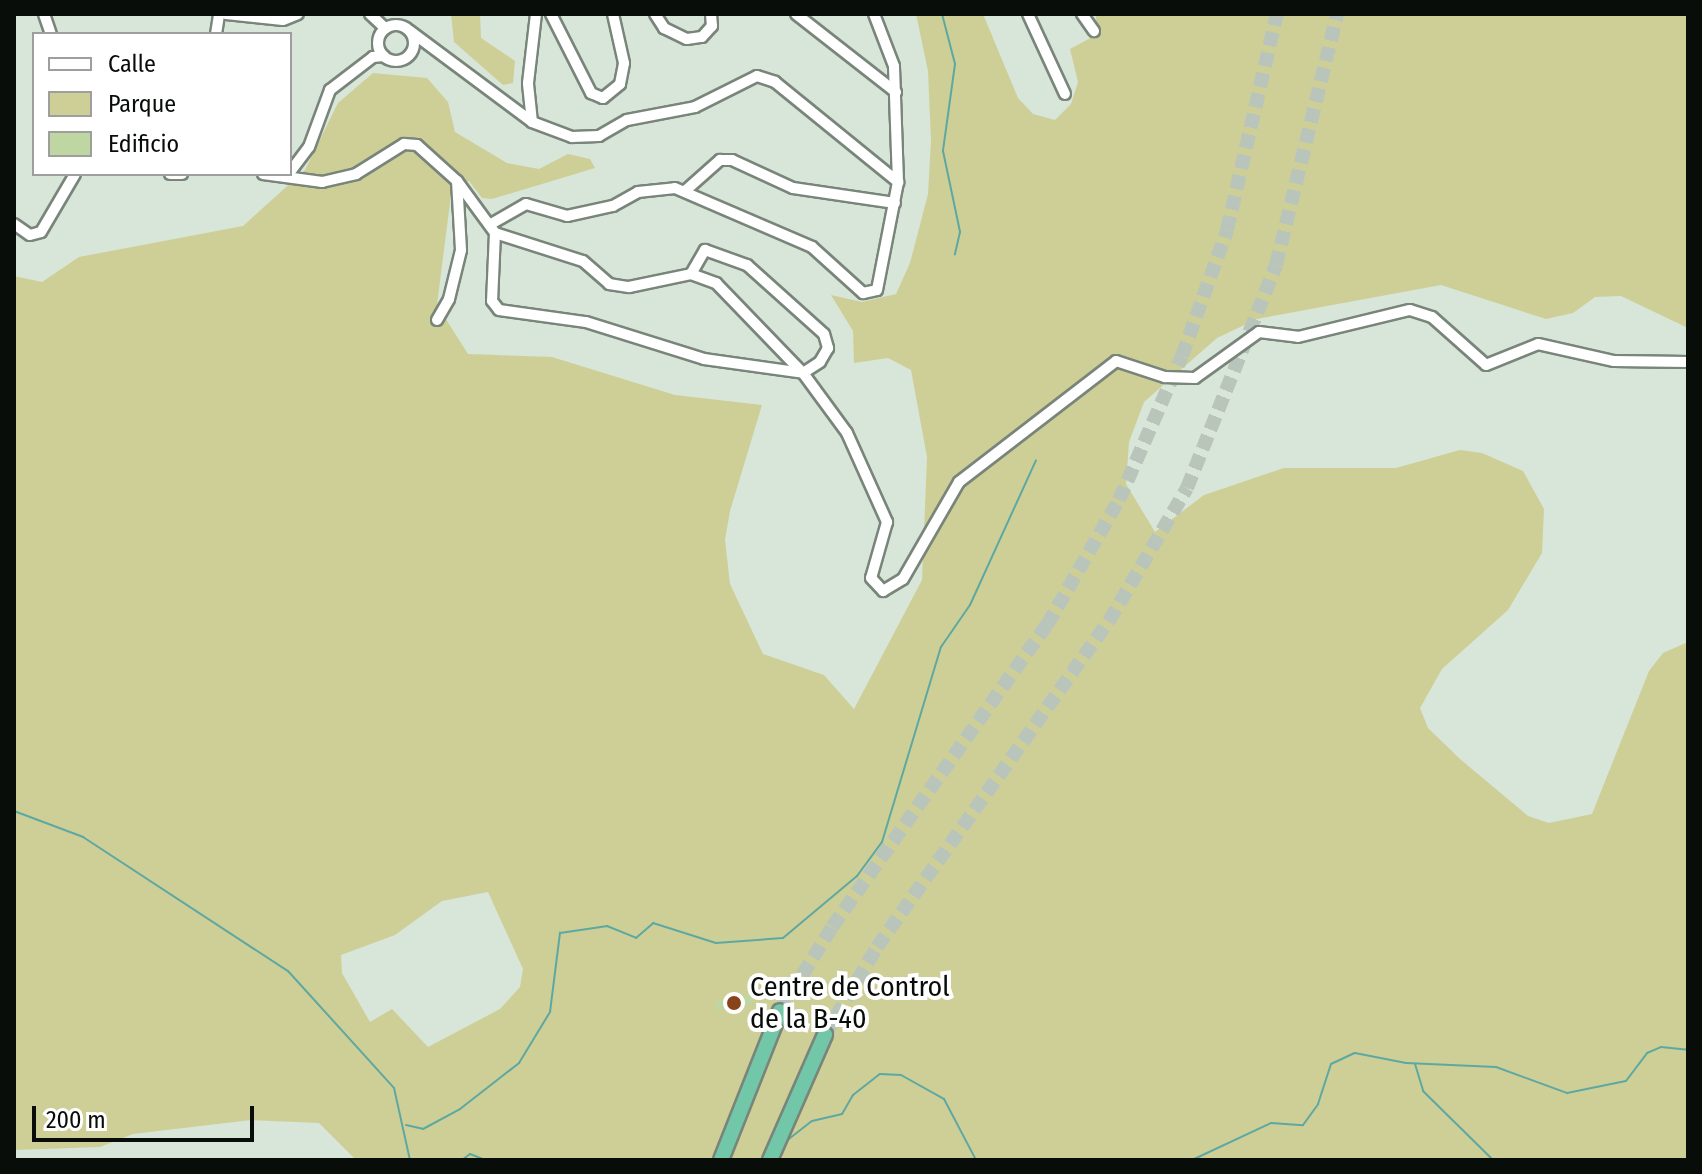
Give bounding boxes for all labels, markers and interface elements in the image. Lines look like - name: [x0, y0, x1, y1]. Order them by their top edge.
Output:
- legend: [32, 32, 292, 176]
- text: Calle: [108, 50, 156, 78]
- text: Parque: [108, 90, 176, 118]
- text: Edificio: [108, 130, 179, 158]
- place label: Centre de Control de la B-40: [750, 970, 950, 1036]
- marker: Centre de Control de la B-40: [725, 994, 743, 1012]
- scale bar: [36, 1090, 258, 1140]
- text: 200 m: [46, 1106, 106, 1134]

